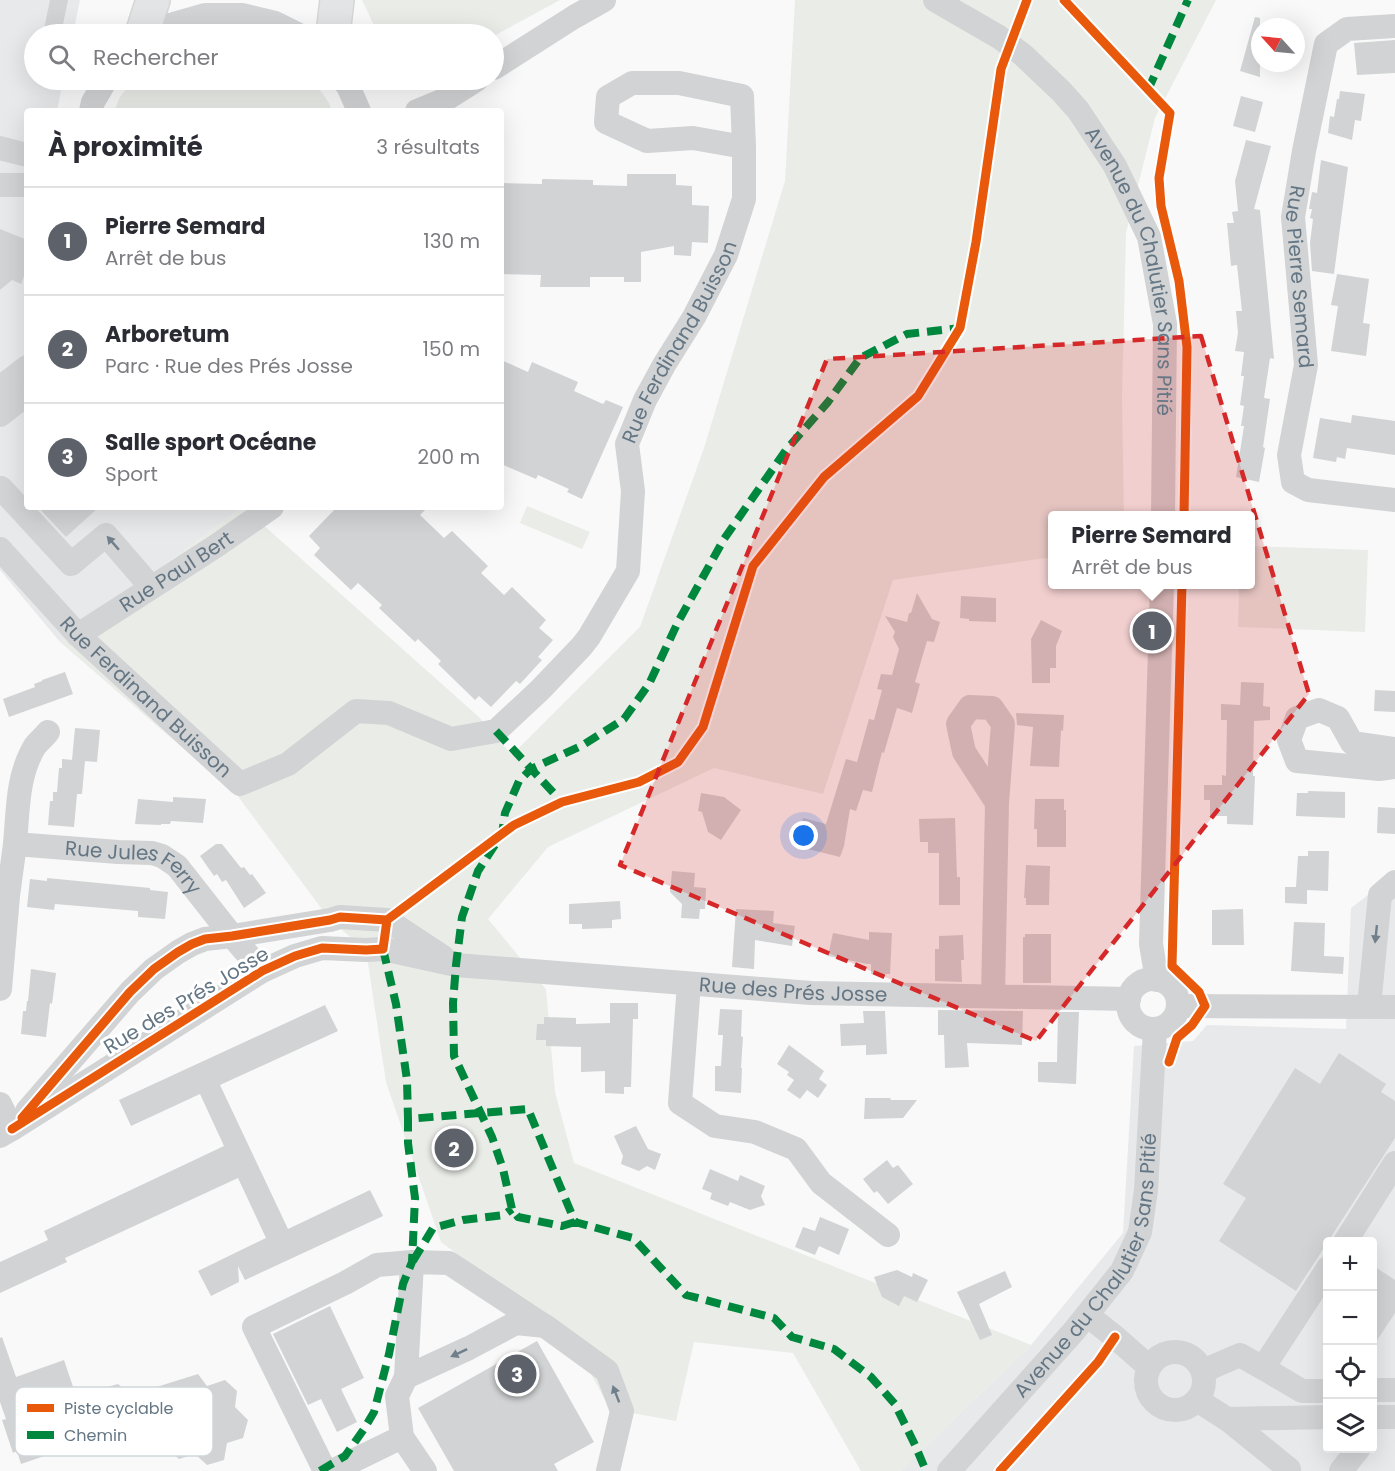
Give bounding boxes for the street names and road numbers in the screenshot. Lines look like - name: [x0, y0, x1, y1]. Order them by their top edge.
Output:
- street label: Avenue du Chalutier Sans Pitié: [1079, 121, 1179, 416]
- street label: Rue Pierre Semard: [1278, 183, 1320, 369]
- street label: Rue Ferdinand Buisson: [615, 237, 744, 447]
- street label: Rue Paul Bert: [114, 524, 239, 619]
- street label: Rue Ferdinand Buisson: [54, 610, 238, 784]
- street label: Rue Jules Ferry: [64, 834, 208, 900]
- street label: Rue des Prés Josse: [98, 940, 274, 1060]
- street label: Rue des Prés Josse: [698, 970, 888, 1008]
- street label: Avenue du Chalutier Sans Pitié: [1007, 1132, 1163, 1404]

